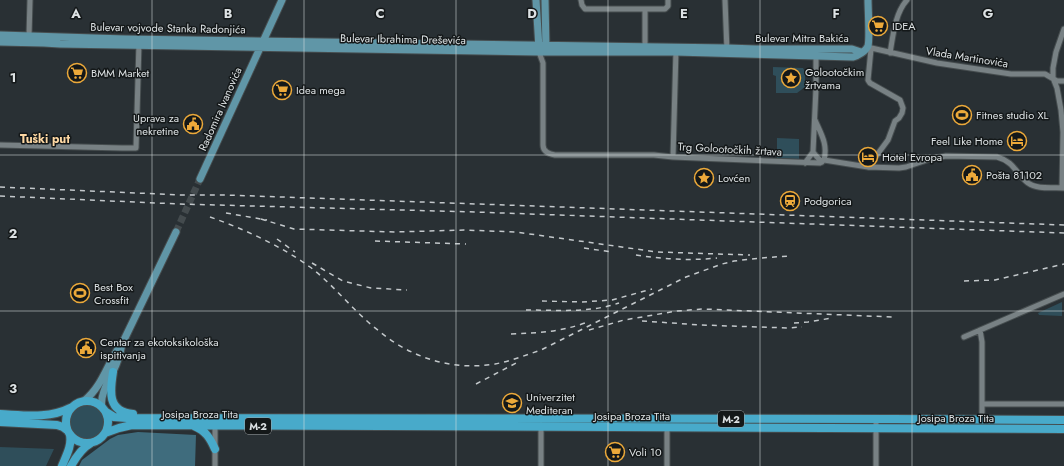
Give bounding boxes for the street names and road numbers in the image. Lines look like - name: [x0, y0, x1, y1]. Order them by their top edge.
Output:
- street label: Bulevar vojvode Stanka Radonjića: [90, 19, 246, 37]
- street label: Bulevar Ibrahima Dreševića: [340, 30, 466, 48]
- street label: Bulevar Mitra Bakića: [755, 30, 849, 46]
- street label: Vlada Martinovića: [925, 43, 1009, 71]
- street label: Radomira Ivanovića: [194, 65, 246, 153]
- street label: Trg Golootočkih žrtava: [678, 138, 782, 160]
- street label: Josipa Broza Tita: [160, 406, 238, 422]
- street label: Josipa Broza Tita: [592, 408, 670, 424]
- street label: Josipa Broza Tita: [916, 410, 994, 426]
- road number: M-2: [718, 411, 744, 427]
- road number: M-2: [245, 418, 271, 434]

